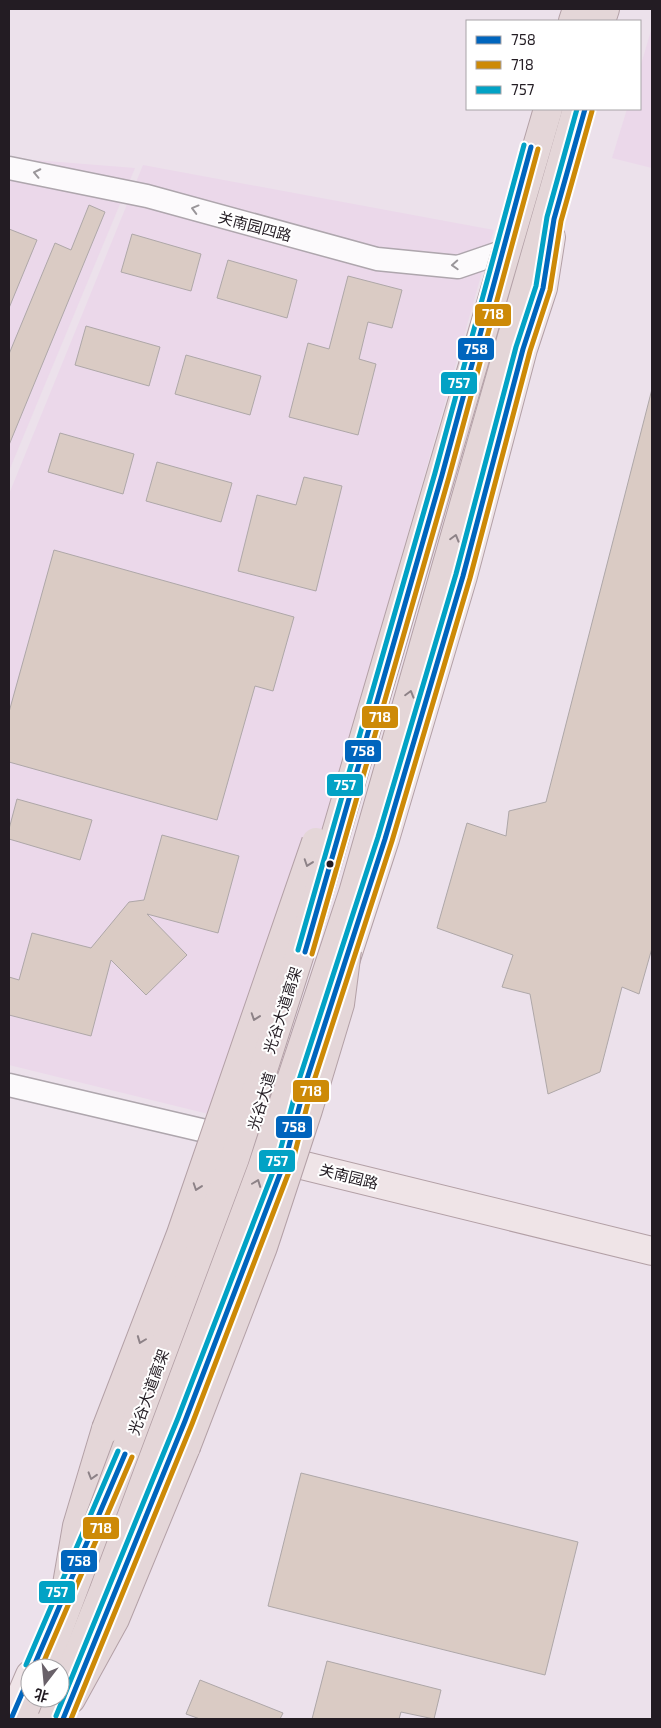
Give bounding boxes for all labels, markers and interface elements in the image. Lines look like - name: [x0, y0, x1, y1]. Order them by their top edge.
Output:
- legend: [466, 20, 641, 110]
- text: 758: [511, 30, 536, 48]
- text: 718: [511, 55, 534, 73]
- text: 757: [511, 80, 535, 98]
- one-way arrow: [32, 169, 41, 179]
- one-way arrow: [191, 204, 199, 215]
- street label: 关南园四路: [216, 208, 294, 244]
- one-way arrow: [451, 260, 459, 270]
- line badge: 718: [474, 303, 512, 327]
- text: 718: [482, 305, 504, 322]
- line badge: 758: [457, 337, 495, 361]
- text: 758: [464, 340, 488, 357]
- line badge: 757: [440, 371, 478, 395]
- text: 757: [448, 374, 471, 391]
- one-way arrow: [449, 534, 459, 543]
- one-way arrow: [404, 691, 414, 699]
- line badge: 718: [361, 705, 399, 729]
- text: 718: [369, 708, 391, 725]
- line badge: 758: [344, 739, 382, 763]
- text: 758: [351, 742, 375, 759]
- line badge: 757: [326, 773, 364, 797]
- text: 757: [334, 776, 357, 793]
- one-way arrow: [303, 858, 313, 867]
- unlabelled marker: [325, 859, 335, 869]
- street label: 光谷大道高架: [260, 964, 304, 1056]
- one-way arrow: [251, 1012, 261, 1021]
- street label: 光谷大道: [244, 1070, 278, 1132]
- line badge: 718: [292, 1079, 330, 1103]
- text: 718: [300, 1082, 322, 1099]
- line badge: 758: [275, 1115, 313, 1139]
- text: 758: [282, 1118, 306, 1135]
- line badge: 757: [258, 1149, 296, 1173]
- text: 757: [266, 1152, 289, 1169]
- street label: 关南园路: [318, 1160, 380, 1192]
- one-way arrow: [251, 1179, 261, 1188]
- one-way arrow: [193, 1182, 203, 1191]
- one-way arrow: [137, 1335, 147, 1343]
- street label: 光谷大道高架: [124, 1347, 172, 1437]
- one-way arrow: [88, 1471, 98, 1480]
- line badge: 718: [82, 1516, 120, 1540]
- text: 718: [90, 1519, 112, 1536]
- line badge: 758: [60, 1549, 98, 1573]
- text: 758: [67, 1552, 91, 1569]
- line badge: 757: [38, 1580, 76, 1604]
- text: 757: [46, 1583, 69, 1600]
- north arrow: [20, 1658, 70, 1708]
- text: 北: [32, 1686, 50, 1706]

